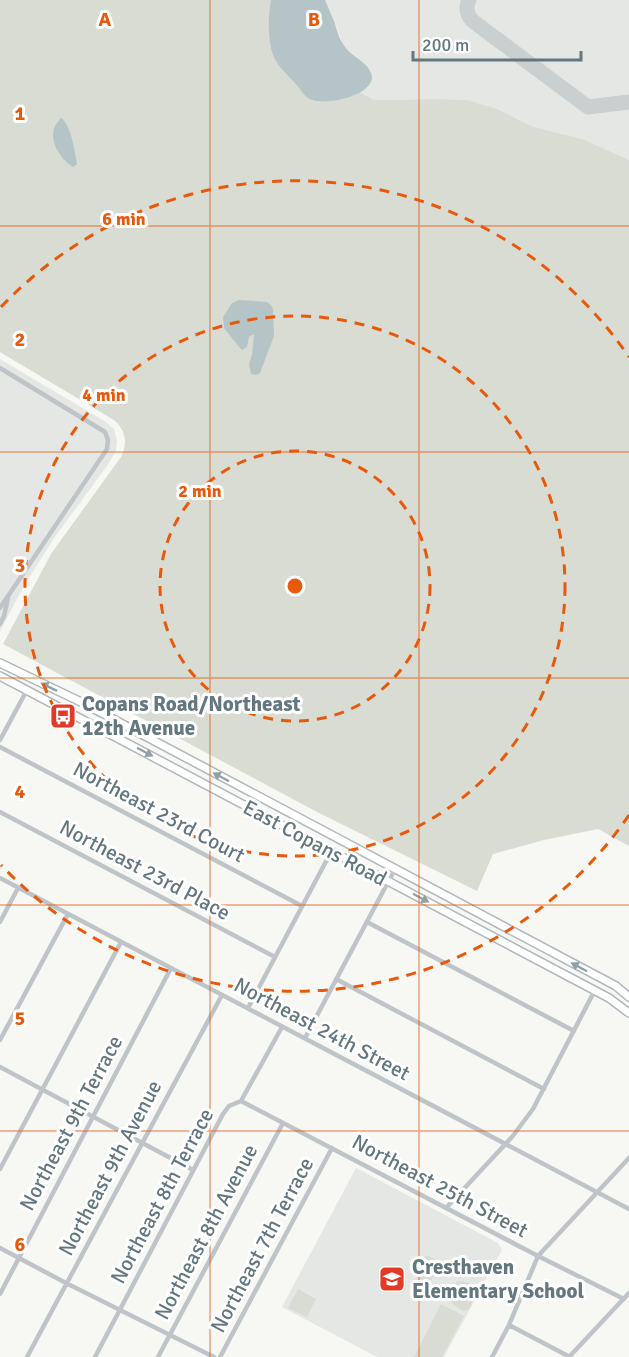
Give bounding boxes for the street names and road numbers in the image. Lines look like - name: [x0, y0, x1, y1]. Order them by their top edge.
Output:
- street label: Northeast 23rd Court: [69, 756, 249, 868]
- street label: East Copans Road: [239, 794, 391, 892]
- street label: Northeast 23rd Place: [55, 814, 235, 926]
- street label: Northeast 24th Street: [230, 972, 414, 1086]
- street label: Northeast 9th Terrace: [14, 1031, 128, 1215]
- street label: Northeast 9th Avenue: [53, 1076, 167, 1260]
- street label: Northeast 8th Terrace: [105, 1104, 219, 1288]
- street label: Northeast 25th Street: [348, 1129, 532, 1243]
- street label: Northeast 8th Avenue: [149, 1140, 263, 1324]
- street label: Northeast 7th Terrace: [205, 1153, 319, 1337]

